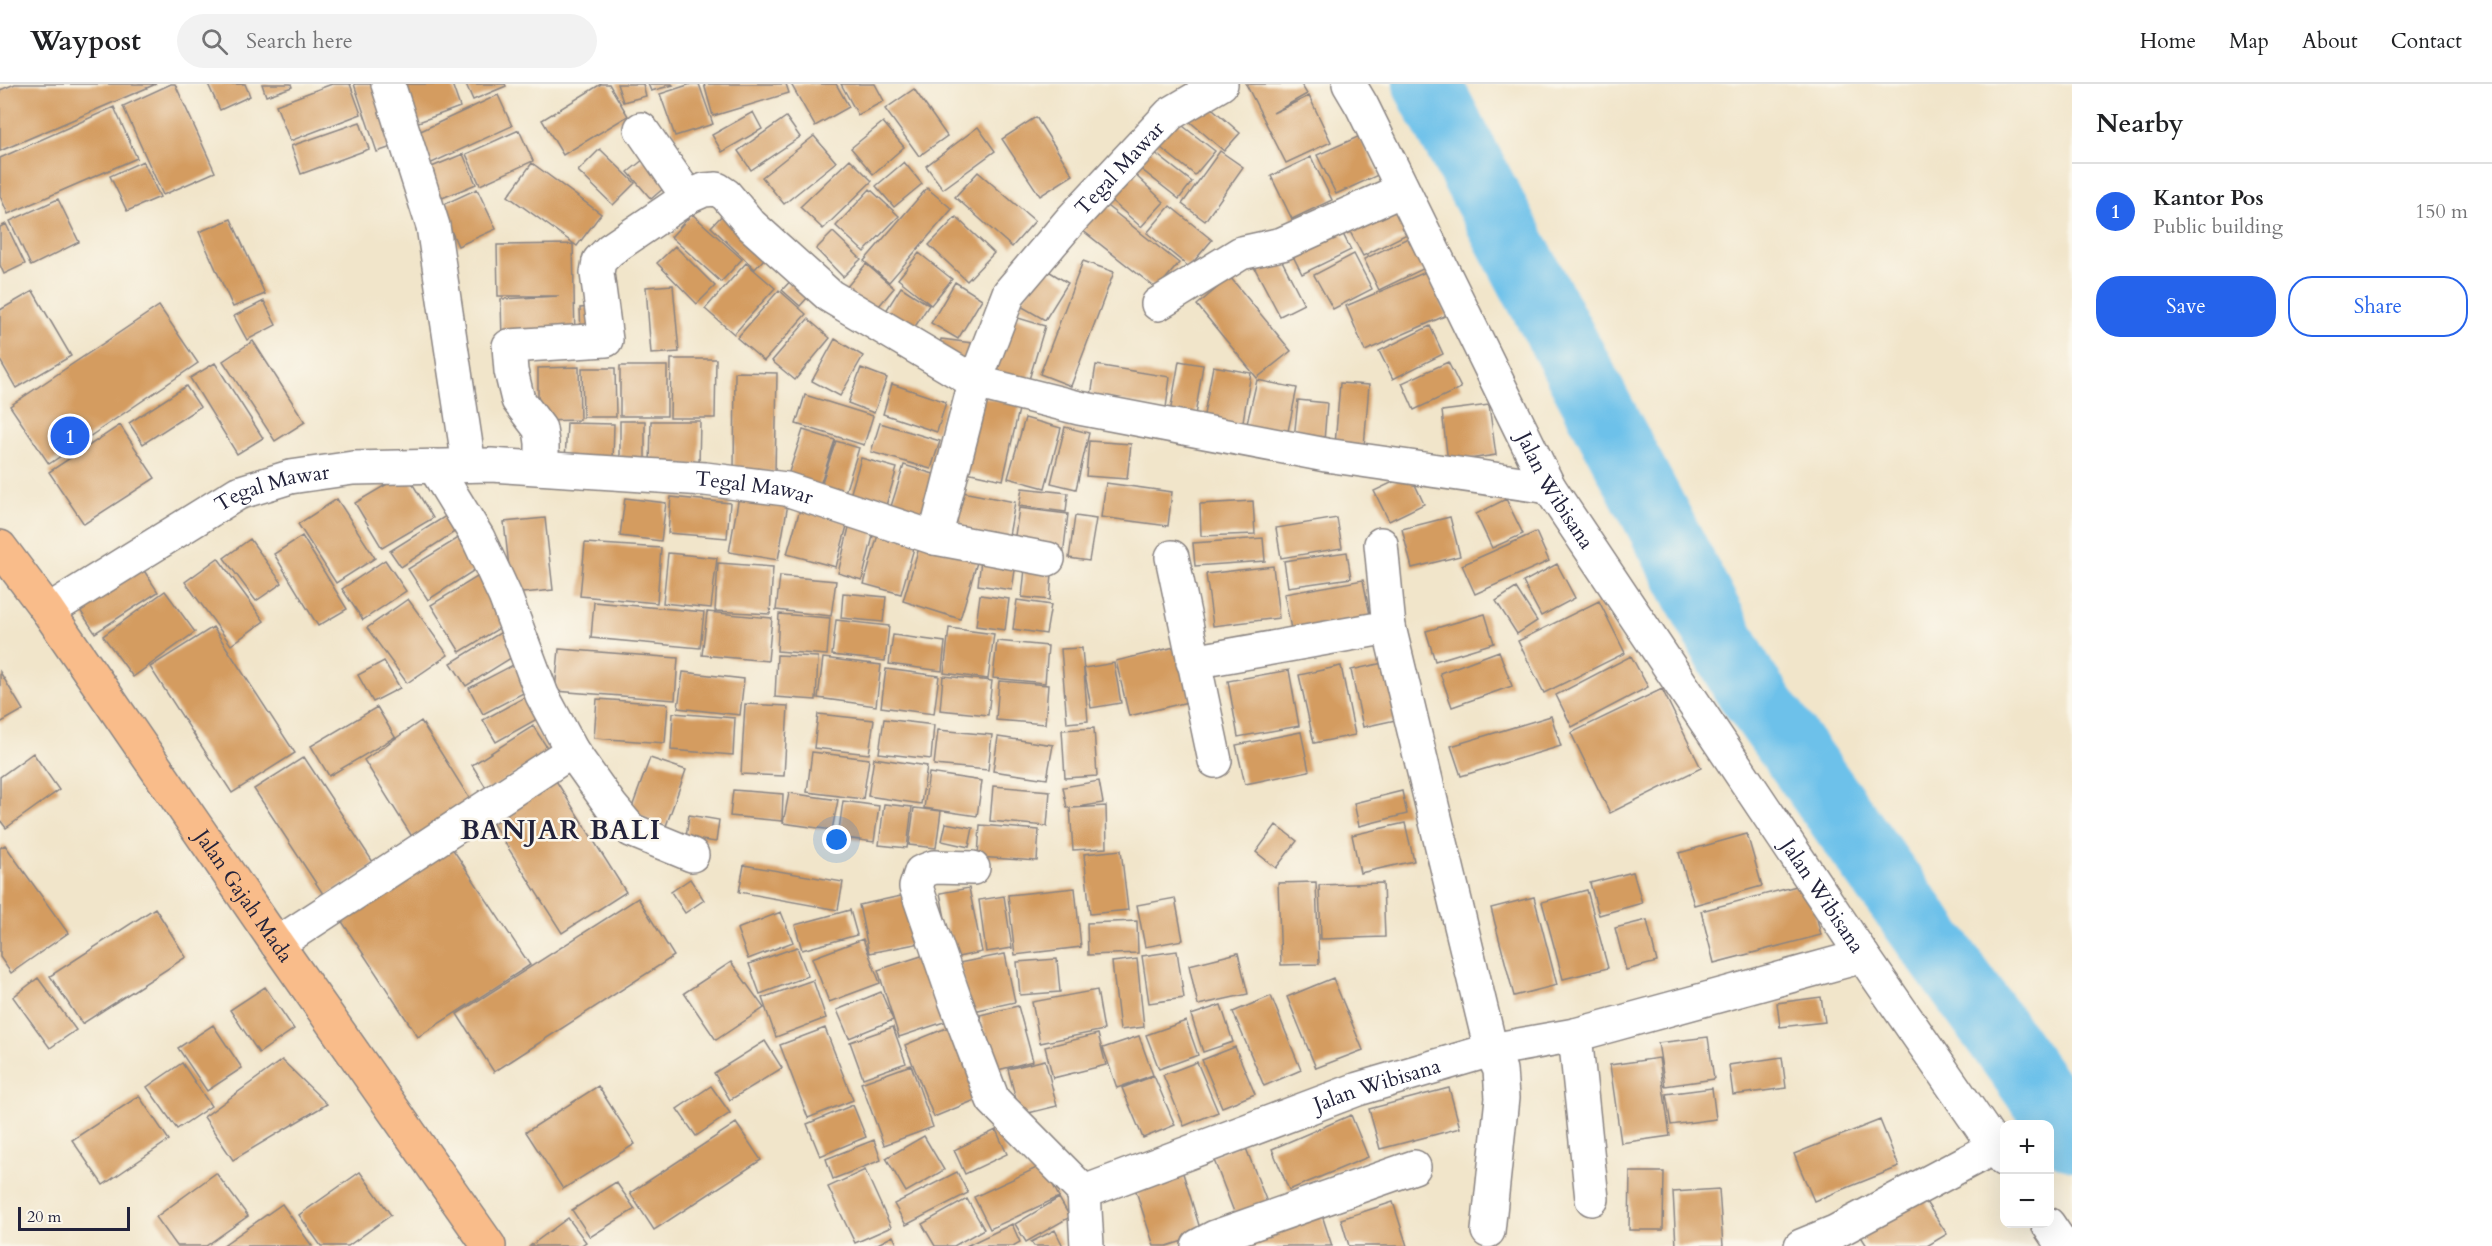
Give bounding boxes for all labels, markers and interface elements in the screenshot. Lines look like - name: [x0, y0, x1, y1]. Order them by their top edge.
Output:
- search box: [177, 14, 597, 68]
- text: Waypost: [30, 22, 141, 60]
- icon: search: [198, 25, 231, 58]
- text: Search here: [246, 26, 353, 56]
- text: Home: [2140, 27, 2196, 56]
- text: Map: [2229, 27, 2269, 56]
- text: About: [2302, 27, 2358, 56]
- text: Contact: [2391, 27, 2462, 56]
- text: Nearby: [2096, 106, 2184, 141]
- street label: Tegal Mawar: [1068, 115, 1171, 222]
- text: Kantor Pos: [2153, 183, 2264, 213]
- text: 1: [2110, 198, 2121, 225]
- text: 150 m: [2415, 198, 2468, 225]
- text: Public building: [2153, 213, 2283, 240]
- button: Save: [2096, 276, 2276, 337]
- button: Share: [2288, 276, 2468, 337]
- pin: 1: [50, 414, 90, 458]
- street label: Jalan Wibisana: [1508, 424, 1601, 555]
- street label: Tegal Mawar: [209, 457, 332, 519]
- street label: Tegal Mawar: [694, 464, 817, 512]
- district label: BANJAR BALI: [460, 812, 662, 849]
- street label: Jalan Gajah Mada: [186, 822, 300, 969]
- your location: [822, 825, 851, 854]
- street label: Jalan Wibisana: [1772, 831, 1871, 959]
- street label: Jalan Wibisana: [1307, 1052, 1444, 1120]
- map controls: [2000, 1120, 2054, 1228]
- button: +: [2000, 1120, 2054, 1174]
- button: −: [2000, 1174, 2054, 1228]
- scale bar: [18, 1204, 130, 1232]
- text: 20 m: [27, 1206, 61, 1228]

